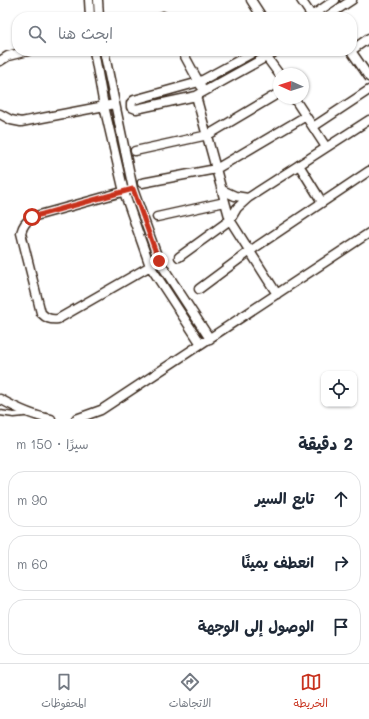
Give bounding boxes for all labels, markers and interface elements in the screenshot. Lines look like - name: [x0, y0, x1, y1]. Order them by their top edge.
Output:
- search box: [12, 12, 357, 56]
- icon: search: [26, 23, 48, 45]
- text: ابحث هنا: [58, 23, 113, 43]
- north arrow: [273, 68, 309, 104]
- route start: [23, 208, 41, 226]
- route end: [150, 252, 168, 270]
- map controls: [321, 371, 357, 407]
- button: locate: [321, 371, 357, 407]
- text: 2 دقيقة: [298, 432, 353, 454]
- text: سيرًا · 150 m: [16, 435, 89, 452]
- text: تابع السير: [255, 488, 314, 508]
- icon: ahead: [330, 488, 352, 510]
- text: 90 m: [17, 491, 47, 508]
- text: انعطف يمينًا: [242, 552, 314, 572]
- icon: right: [330, 552, 352, 574]
- text: 60 m: [17, 555, 47, 572]
- text: الوصول إلى الوجهة: [198, 616, 314, 636]
- icon: arrive: [330, 616, 352, 638]
- tab: المحفوظات: [41, 671, 86, 713]
- tab: الاتجاهات: [169, 671, 211, 713]
- tab: الخريطة: [294, 671, 328, 713]

